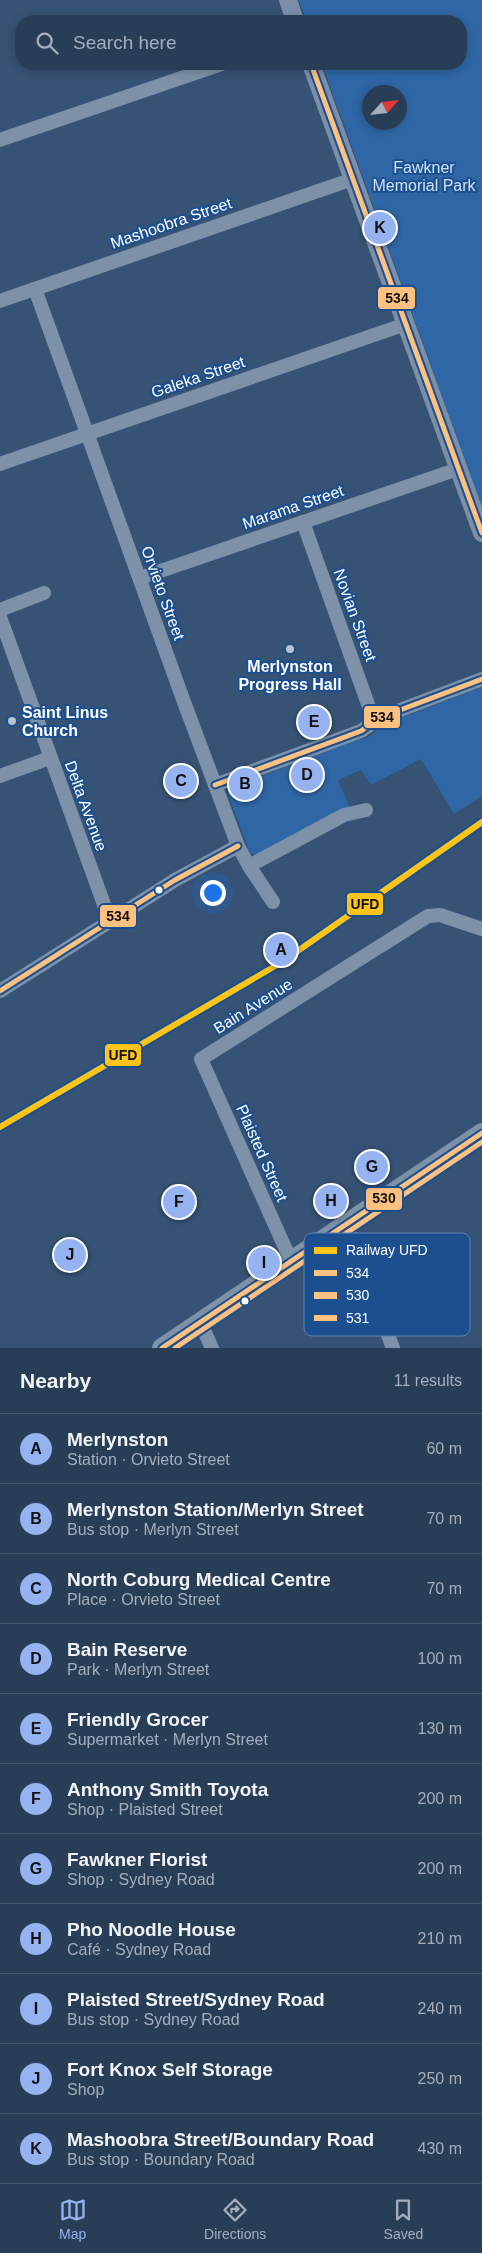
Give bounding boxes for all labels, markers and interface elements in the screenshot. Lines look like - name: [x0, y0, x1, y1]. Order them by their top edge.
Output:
- search box: [15, 15, 467, 70]
- icon: search: [33, 29, 61, 57]
- text: Search here: [73, 32, 177, 53]
- north arrow: [362, 85, 407, 130]
- park label: Fawkner Memorial Park: [372, 159, 477, 194]
- street label: Mashoobra Street: [108, 194, 234, 252]
- pin: K: [364, 209, 396, 247]
- line badge: 534: [377, 286, 416, 310]
- text: 534: [385, 290, 409, 306]
- street label: Galeka Street: [149, 353, 248, 401]
- street label: Marama Street: [240, 482, 346, 532]
- street label: Orvieto Street: [138, 544, 188, 643]
- street label: Novian Street: [330, 567, 380, 664]
- marker: Merlynston Progress Hall: [284, 643, 296, 655]
- place label: Merlynston Progress Hall: [238, 658, 342, 693]
- pin: E: [298, 703, 330, 741]
- place label: Saint Linus Church: [22, 704, 108, 739]
- line badge: 534: [363, 705, 401, 729]
- text: 534: [370, 709, 394, 725]
- marker: Saint Linus Church: [6, 715, 18, 727]
- pin: D: [291, 756, 323, 794]
- street label: Delta Avenue: [62, 759, 110, 854]
- pin: C: [165, 762, 197, 800]
- pin: B: [229, 765, 261, 803]
- your location: [200, 880, 226, 906]
- unlabelled marker: [154, 885, 164, 895]
- line badge: UFD: [346, 892, 384, 916]
- text: UFD: [351, 896, 379, 912]
- line badge: 534: [99, 904, 137, 928]
- text: 534: [106, 908, 130, 924]
- pin: A: [265, 931, 297, 969]
- street label: Bain Avenue: [211, 975, 296, 1037]
- line badge: UFD: [104, 1043, 142, 1067]
- text: UFD: [109, 1047, 137, 1063]
- street label: Plaisted Street: [233, 1102, 291, 1204]
- pin: G: [356, 1148, 388, 1186]
- pin: H: [315, 1182, 347, 1220]
- pin: F: [163, 1183, 195, 1221]
- line badge: 530: [365, 1187, 403, 1211]
- text: 530: [372, 1190, 396, 1206]
- legend: [304, 1233, 470, 1336]
- pin: J: [54, 1236, 86, 1274]
- text: Railway UFD: [346, 1242, 428, 1258]
- pin: I: [248, 1244, 280, 1282]
- text: 534: [346, 1265, 370, 1281]
- text: 530: [346, 1287, 370, 1303]
- unlabelled marker: [240, 1296, 250, 1306]
- text: 531: [346, 1310, 370, 1326]
- text: Nearby: [20, 1369, 91, 1392]
- text: 11 results: [394, 1372, 462, 1389]
- text: Merlynston: [67, 1429, 168, 1450]
- text: A: [30, 1440, 42, 1457]
- text: 60 m: [426, 1440, 462, 1457]
- text: Station · Orvieto Street: [67, 1451, 230, 1468]
- text: Merlynston Station/Merlyn Street: [67, 1499, 364, 1520]
- text: B: [30, 1510, 42, 1527]
- text: 70 m: [426, 1510, 462, 1527]
- text: Bus stop · Merlyn Street: [67, 1521, 239, 1538]
- text: North Coburg Medical Centre: [67, 1569, 331, 1590]
- text: C: [30, 1580, 42, 1597]
- text: 70 m: [426, 1580, 462, 1597]
- text: Place · Orvieto Street: [67, 1591, 220, 1608]
- text: Bain Reserve: [67, 1639, 187, 1660]
- text: D: [30, 1650, 42, 1667]
- text: 100 m: [418, 1650, 462, 1667]
- text: Park · Merlyn Street: [67, 1661, 209, 1678]
- text: Friendly Grocer: [67, 1709, 209, 1730]
- text: E: [31, 1720, 41, 1737]
- text: 130 m: [418, 1720, 462, 1737]
- text: Supermarket · Merlyn Street: [67, 1731, 268, 1748]
- text: Anthony Smith Toyota: [67, 1779, 268, 1800]
- text: F: [31, 1790, 41, 1807]
- text: 200 m: [418, 1790, 462, 1807]
- text: Shop · Plaisted Street: [67, 1801, 223, 1818]
- text: Fawkner Florist: [67, 1849, 207, 1870]
- text: G: [30, 1860, 42, 1877]
- text: 200 m: [418, 1860, 462, 1877]
- text: Shop · Sydney Road: [67, 1871, 215, 1888]
- text: Pho Noodle House: [67, 1919, 236, 1940]
- text: H: [30, 1930, 42, 1947]
- text: 210 m: [418, 1930, 462, 1947]
- text: Café · Sydney Road: [67, 1941, 211, 1958]
- text: Plaisted Street/Sydney Road: [67, 1989, 325, 2010]
- text: I: [34, 2000, 38, 2017]
- text: 240 m: [418, 2000, 462, 2017]
- text: Bus stop · Sydney Road: [67, 2011, 240, 2028]
- text: Fort Knox Self Storage: [67, 2059, 273, 2080]
- text: J: [32, 2070, 40, 2087]
- text: 250 m: [418, 2070, 462, 2087]
- text: Shop: [67, 2081, 104, 2098]
- text: Mashoobra Street/Boundary Road: [67, 2129, 374, 2150]
- text: K: [30, 2140, 42, 2157]
- text: 430 m: [418, 2140, 462, 2157]
- text: Bus stop · Boundary Road: [67, 2151, 255, 2168]
- tab: Map: [59, 2196, 87, 2242]
- tab: Directions: [204, 2196, 266, 2242]
- tab: Saved: [384, 2196, 423, 2242]

